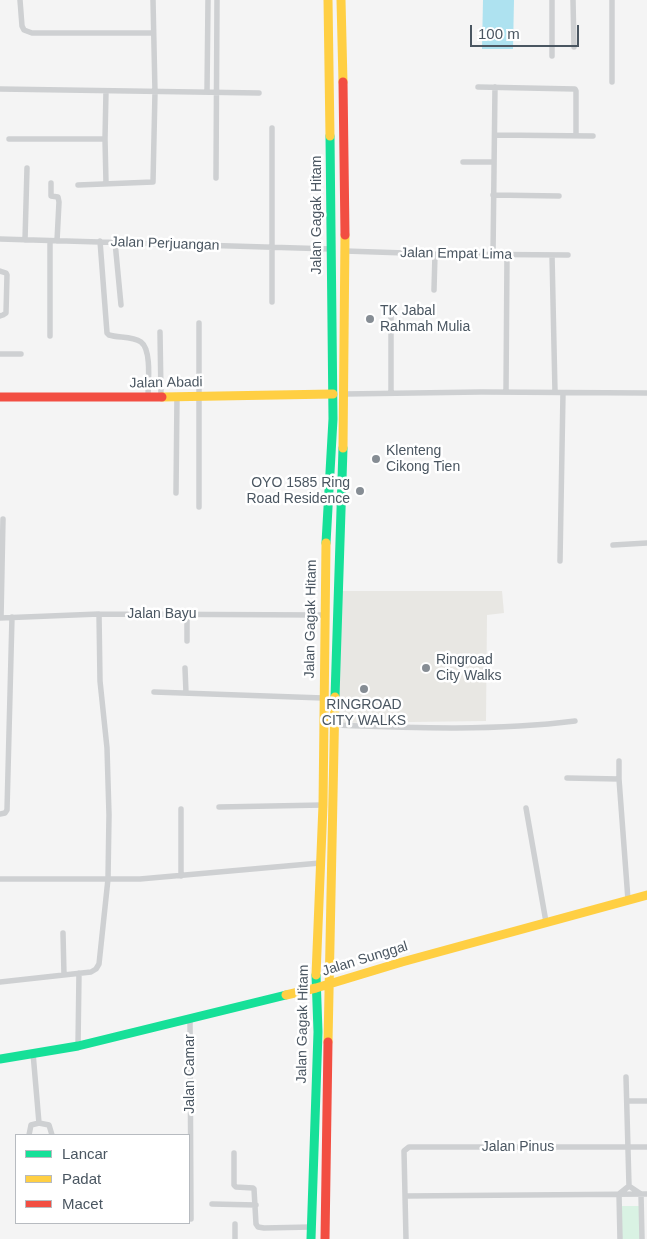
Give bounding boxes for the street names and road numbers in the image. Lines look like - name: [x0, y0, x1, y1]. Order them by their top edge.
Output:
- street label: Jalan Gagak Hitam: [309, 155, 325, 275]
- street label: Jalan Perjuangan: [110, 234, 220, 254]
- street label: Jalan Empat Lima: [400, 245, 512, 263]
- street label: Jalan Abadi: [129, 374, 203, 392]
- street label: Jalan Gagak Hitam: [302, 559, 320, 679]
- street label: Jalan Bayu: [127, 606, 197, 622]
- street label: Jalan Sunggal: [320, 938, 410, 980]
- street label: Jalan Gagak Hitam: [294, 964, 312, 1084]
- street label: Jalan Camar: [182, 1034, 198, 1114]
- street label: Jalan Pinus: [482, 1139, 554, 1155]

